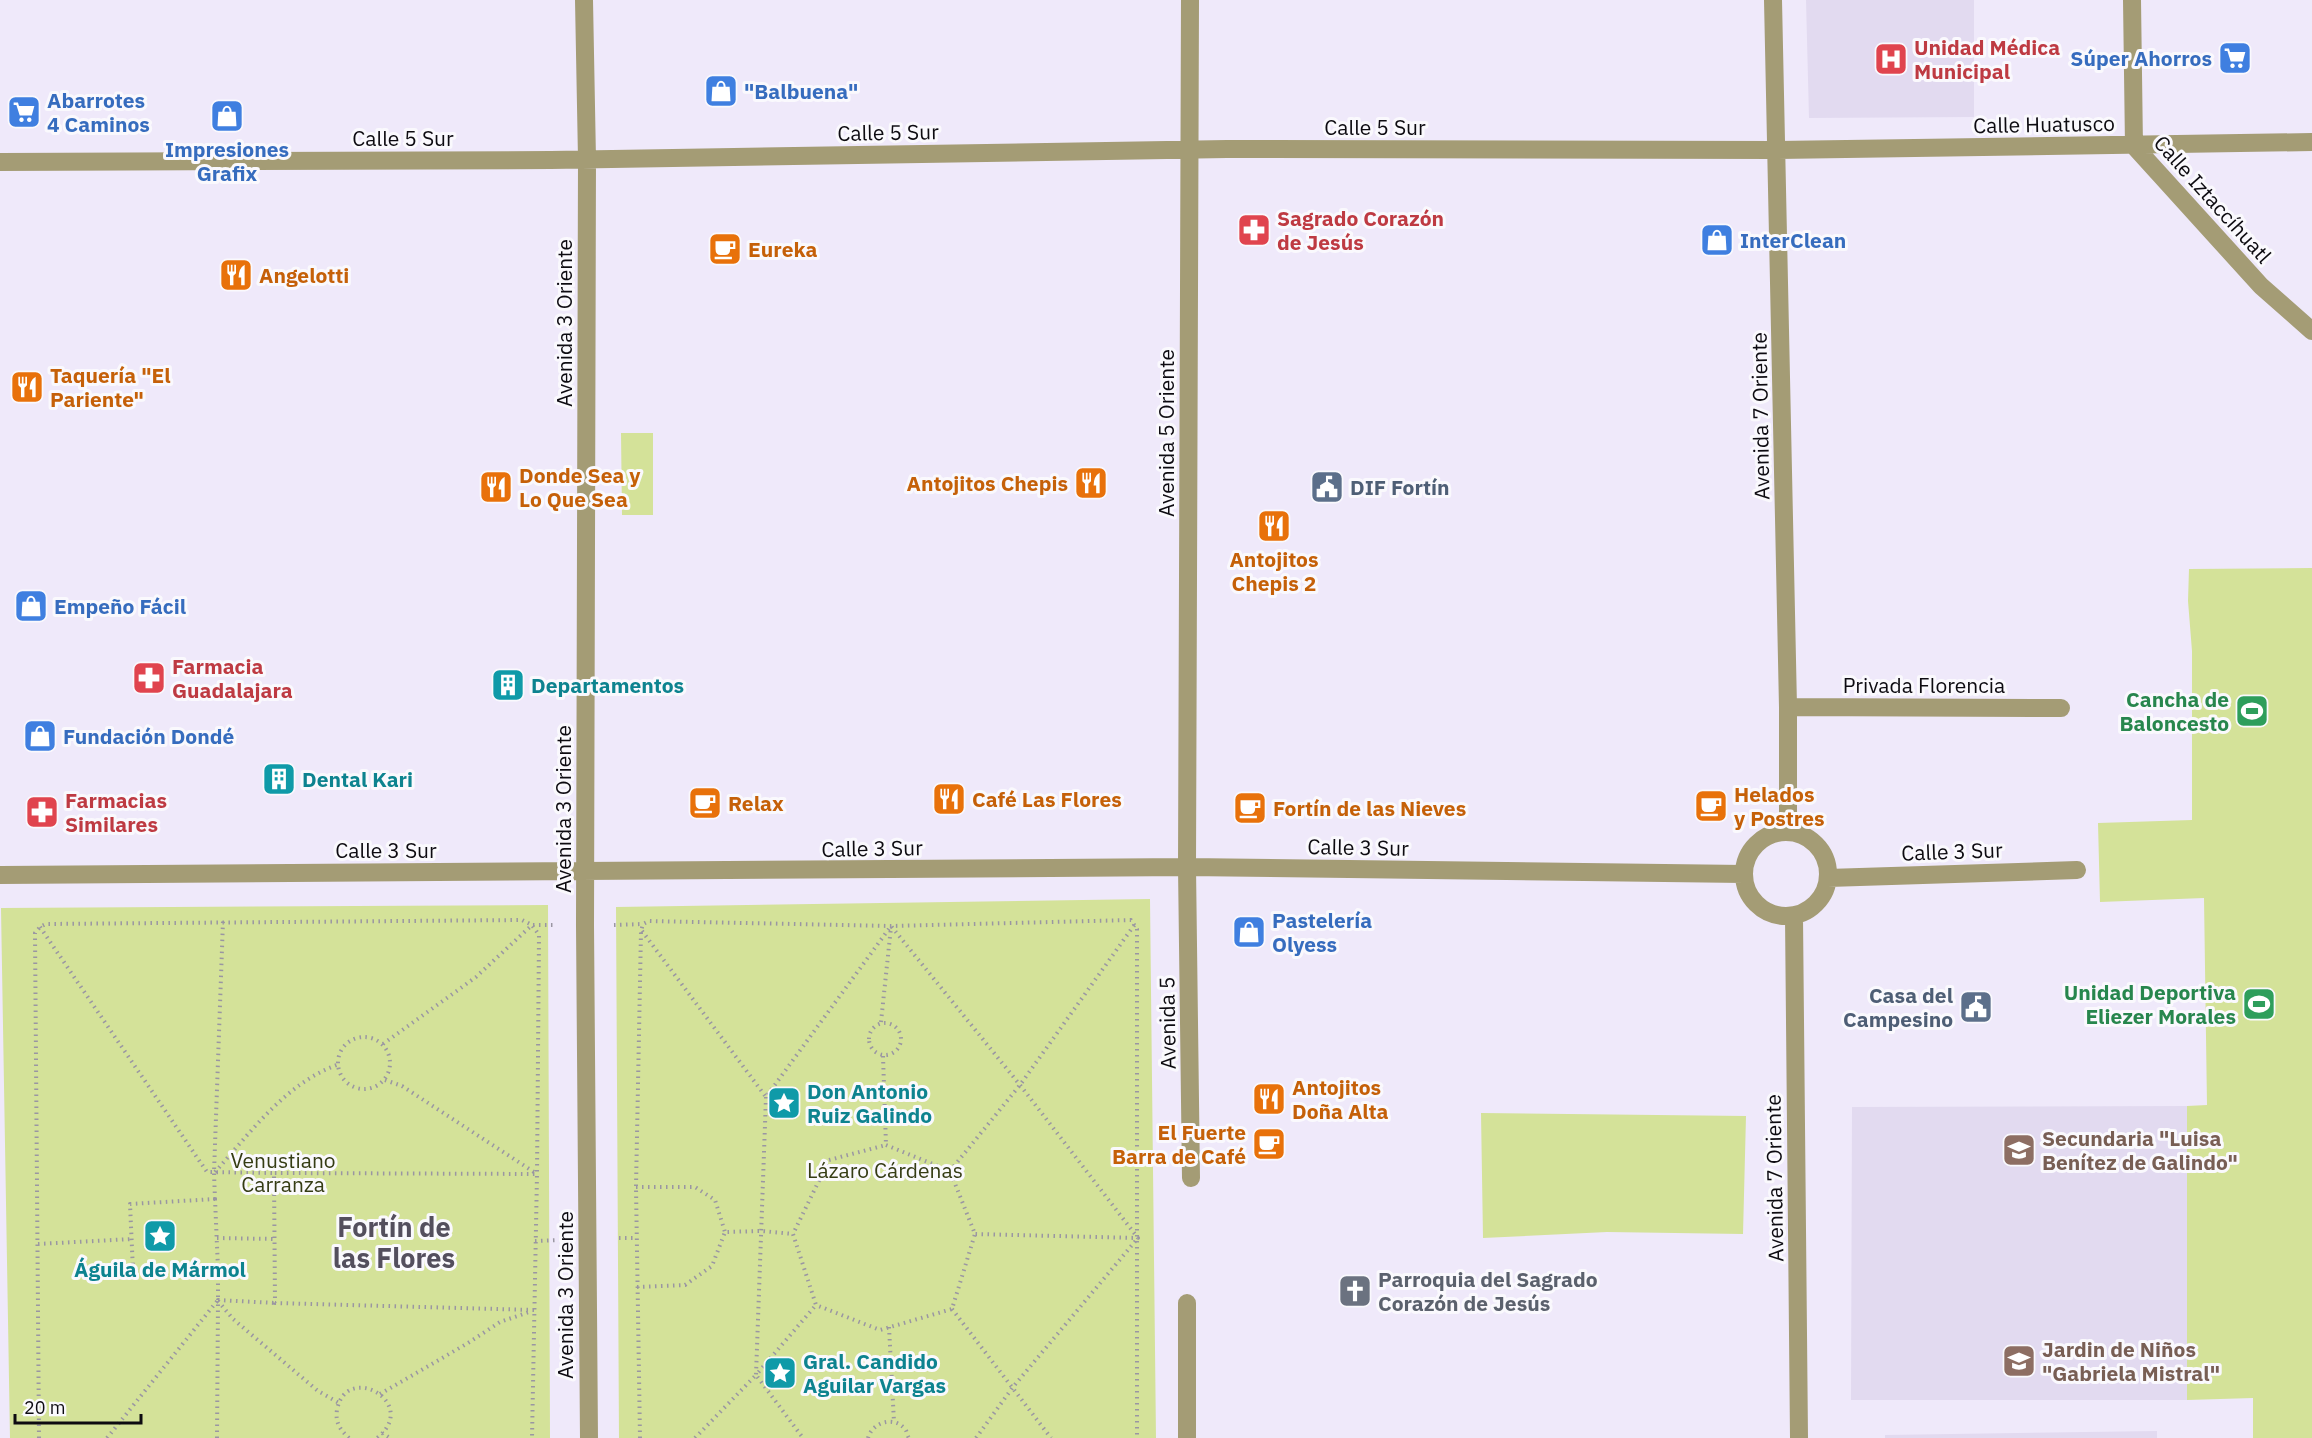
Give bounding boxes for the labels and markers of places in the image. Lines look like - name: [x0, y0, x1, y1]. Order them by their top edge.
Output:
- place label: Unidad Médica Municipal: [1914, 33, 2060, 85]
- supermarket icon: Súper Ahorros: [2217, 40, 2253, 76]
- hospital icon: Unidad Médica Municipal: [1873, 41, 1909, 77]
- place label: Súper Ahorros: [2070, 44, 2212, 72]
- shop icon: "Balbuena": [703, 73, 739, 109]
- place label: "Balbuena": [744, 77, 858, 105]
- place label: Abarrotes 4 Caminos: [47, 86, 150, 138]
- supermarket icon: Abarrotes 4 Caminos: [6, 94, 42, 130]
- shop icon: Impresiones Grafix: [209, 98, 245, 134]
- place label: Impresiones Grafix: [165, 135, 289, 187]
- place label: Sagrado Corazón de Jesús: [1277, 204, 1444, 256]
- pharmacy icon: Sagrado Corazón de Jesús: [1236, 212, 1272, 248]
- shop icon: InterClean: [1699, 222, 1735, 258]
- place label: InterClean: [1740, 226, 1846, 254]
- cafe icon: Eureka: [707, 231, 743, 267]
- place label: Eureka: [748, 235, 818, 263]
- restaurant icon: Angelotti: [218, 257, 254, 293]
- place label: Angelotti: [259, 261, 349, 289]
- place label: Taquería "El Pariente": [50, 361, 171, 413]
- restaurant icon: Taquería "El Pariente": [9, 369, 45, 405]
- place label: Donde Sea y Lo Que Sea: [519, 461, 641, 513]
- restaurant icon: Antojitos Chepis: [1073, 465, 1109, 501]
- restaurant icon: Donde Sea y Lo Que Sea: [478, 469, 514, 505]
- place label: Antojitos Chepis: [907, 469, 1068, 497]
- public building icon: DIF Fortín: [1309, 469, 1345, 505]
- place label: DIF Fortín: [1350, 473, 1450, 501]
- restaurant icon: Antojitos Chepis 2: [1256, 508, 1292, 544]
- place label: Antojitos Chepis 2: [1229, 545, 1319, 597]
- shop icon: Empeño Fácil: [13, 588, 49, 624]
- place label: Empeño Fácil: [54, 592, 186, 620]
- place label: Farmacia Guadalajara: [172, 652, 293, 704]
- pharmacy icon: Farmacia Guadalajara: [131, 660, 167, 696]
- building icon: Departamentos: [490, 667, 526, 703]
- place label: Departamentos: [531, 671, 684, 699]
- place label: Cancha de Baloncesto: [2120, 685, 2229, 737]
- sports icon: Cancha de Baloncesto: [2234, 693, 2270, 729]
- shop icon: Fundación Dondé: [22, 718, 58, 754]
- place label: Fundación Dondé: [63, 722, 234, 750]
- building icon: Dental Kari: [261, 761, 297, 797]
- place label: Dental Kari: [302, 765, 413, 793]
- place label: Helados y Postres: [1734, 780, 1825, 832]
- restaurant icon: Café Las Flores: [931, 781, 967, 817]
- cafe icon: Relax: [687, 785, 723, 821]
- place label: Café Las Flores: [972, 785, 1122, 813]
- place label: Farmacias Similares: [65, 786, 167, 838]
- cafe icon: Helados y Postres: [1693, 788, 1729, 824]
- place label: Relax: [728, 789, 784, 817]
- cafe icon: Fortín de las Nieves: [1232, 790, 1268, 826]
- pharmacy icon: Farmacias Similares: [24, 794, 60, 830]
- place label: Fortín de las Nieves: [1273, 794, 1466, 822]
- place label: Pastelería Olyess: [1272, 906, 1372, 958]
- shop icon: Pastelería Olyess: [1231, 914, 1267, 950]
- place label: Unidad Deportiva Eliezer Morales: [2064, 978, 2236, 1030]
- place label: Casa del Campesino: [1843, 981, 1953, 1033]
- sports icon: Unidad Deportiva Eliezer Morales: [2241, 986, 2277, 1022]
- public building icon: Casa del Campesino: [1958, 989, 1994, 1025]
- place label: Antojitos Doña Alta: [1292, 1073, 1389, 1125]
- place label: Don Antonio Ruiz Galindo: [807, 1077, 932, 1129]
- restaurant icon: Antojitos Doña Alta: [1251, 1081, 1287, 1117]
- place icon: Don Antonio Ruiz Galindo: [766, 1085, 802, 1121]
- place label: El Fuerte Barra de Café: [1112, 1118, 1246, 1170]
- place label: Secundaria "Luisa Benítez de Galindo": [2042, 1124, 2238, 1176]
- cafe icon: El Fuerte Barra de Café: [1251, 1126, 1287, 1162]
- school or university icon: Secundaria "Luisa Benítez de Galindo": [2001, 1132, 2037, 1168]
- place icon: Águila de Mármol: [142, 1218, 178, 1254]
- place label: Águila de Mármol: [74, 1255, 246, 1283]
- place label: Parroquia del Sagrado Corazón de Jesús: [1378, 1265, 1598, 1317]
- church icon: Parroquia del Sagrado Corazón de Jesús: [1337, 1273, 1373, 1309]
- place label: Jardin de Niños "Gabriela Mistral": [2042, 1335, 2220, 1387]
- school or university icon: Jardin de Niños "Gabriela Mistral": [2001, 1343, 2037, 1379]
- place label: Gral. Candido Aguilar Vargas: [803, 1347, 946, 1399]
- place icon: Gral. Candido Aguilar Vargas: [762, 1355, 798, 1391]

